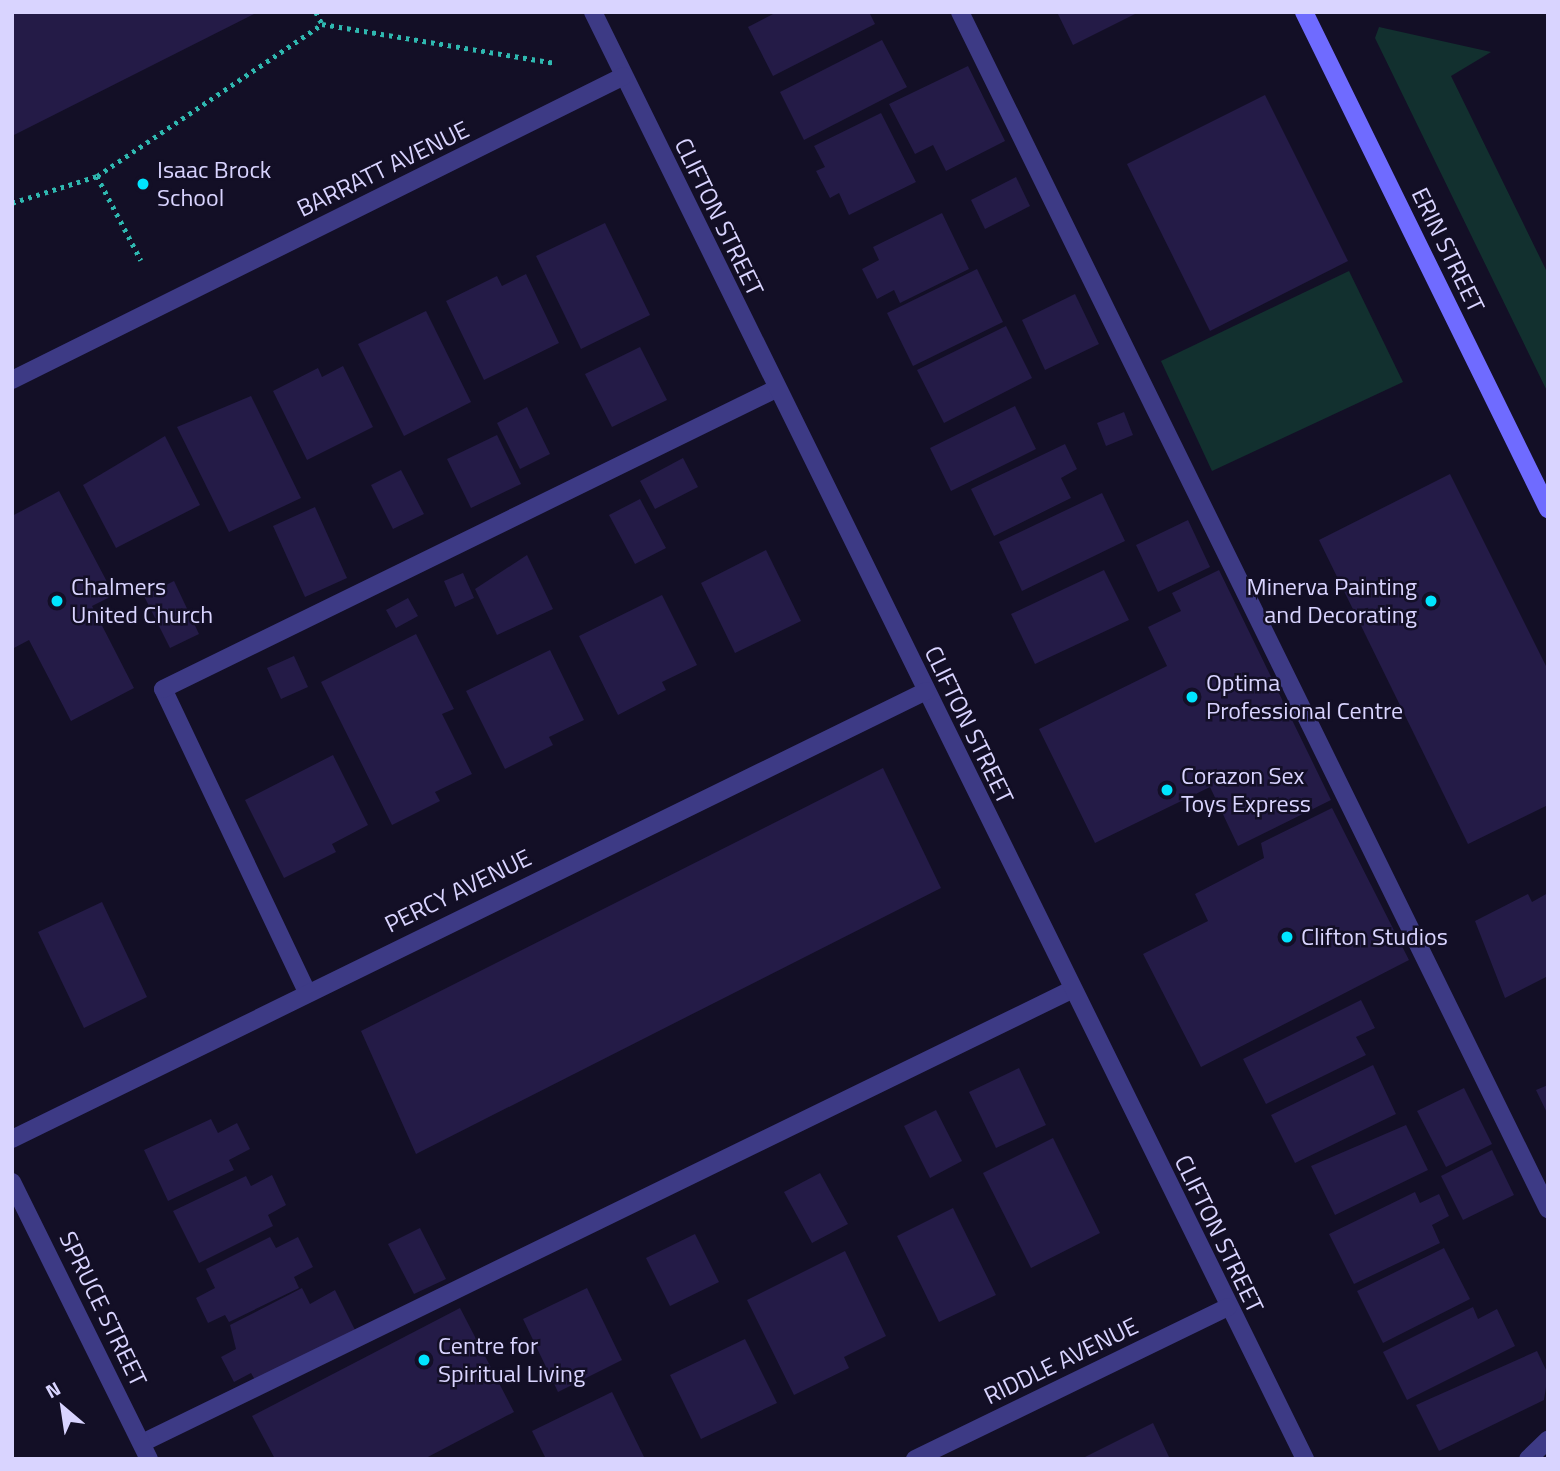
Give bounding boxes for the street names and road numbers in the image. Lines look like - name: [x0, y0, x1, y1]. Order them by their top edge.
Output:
- street label: BARRATT AVENUE: [292, 115, 474, 223]
- street label: CLIFTON STREET: [668, 133, 770, 301]
- street label: ERIN STREET: [1405, 183, 1491, 317]
- street label: CLIFTON STREET: [918, 641, 1020, 809]
- street label: PERCY AVENUE: [380, 843, 536, 939]
- street label: CLIFTON STREET: [1168, 1150, 1270, 1318]
- street label: SPRUCE STREET: [53, 1227, 153, 1391]
- street label: RIDDLE AVENUE: [979, 1311, 1143, 1411]

